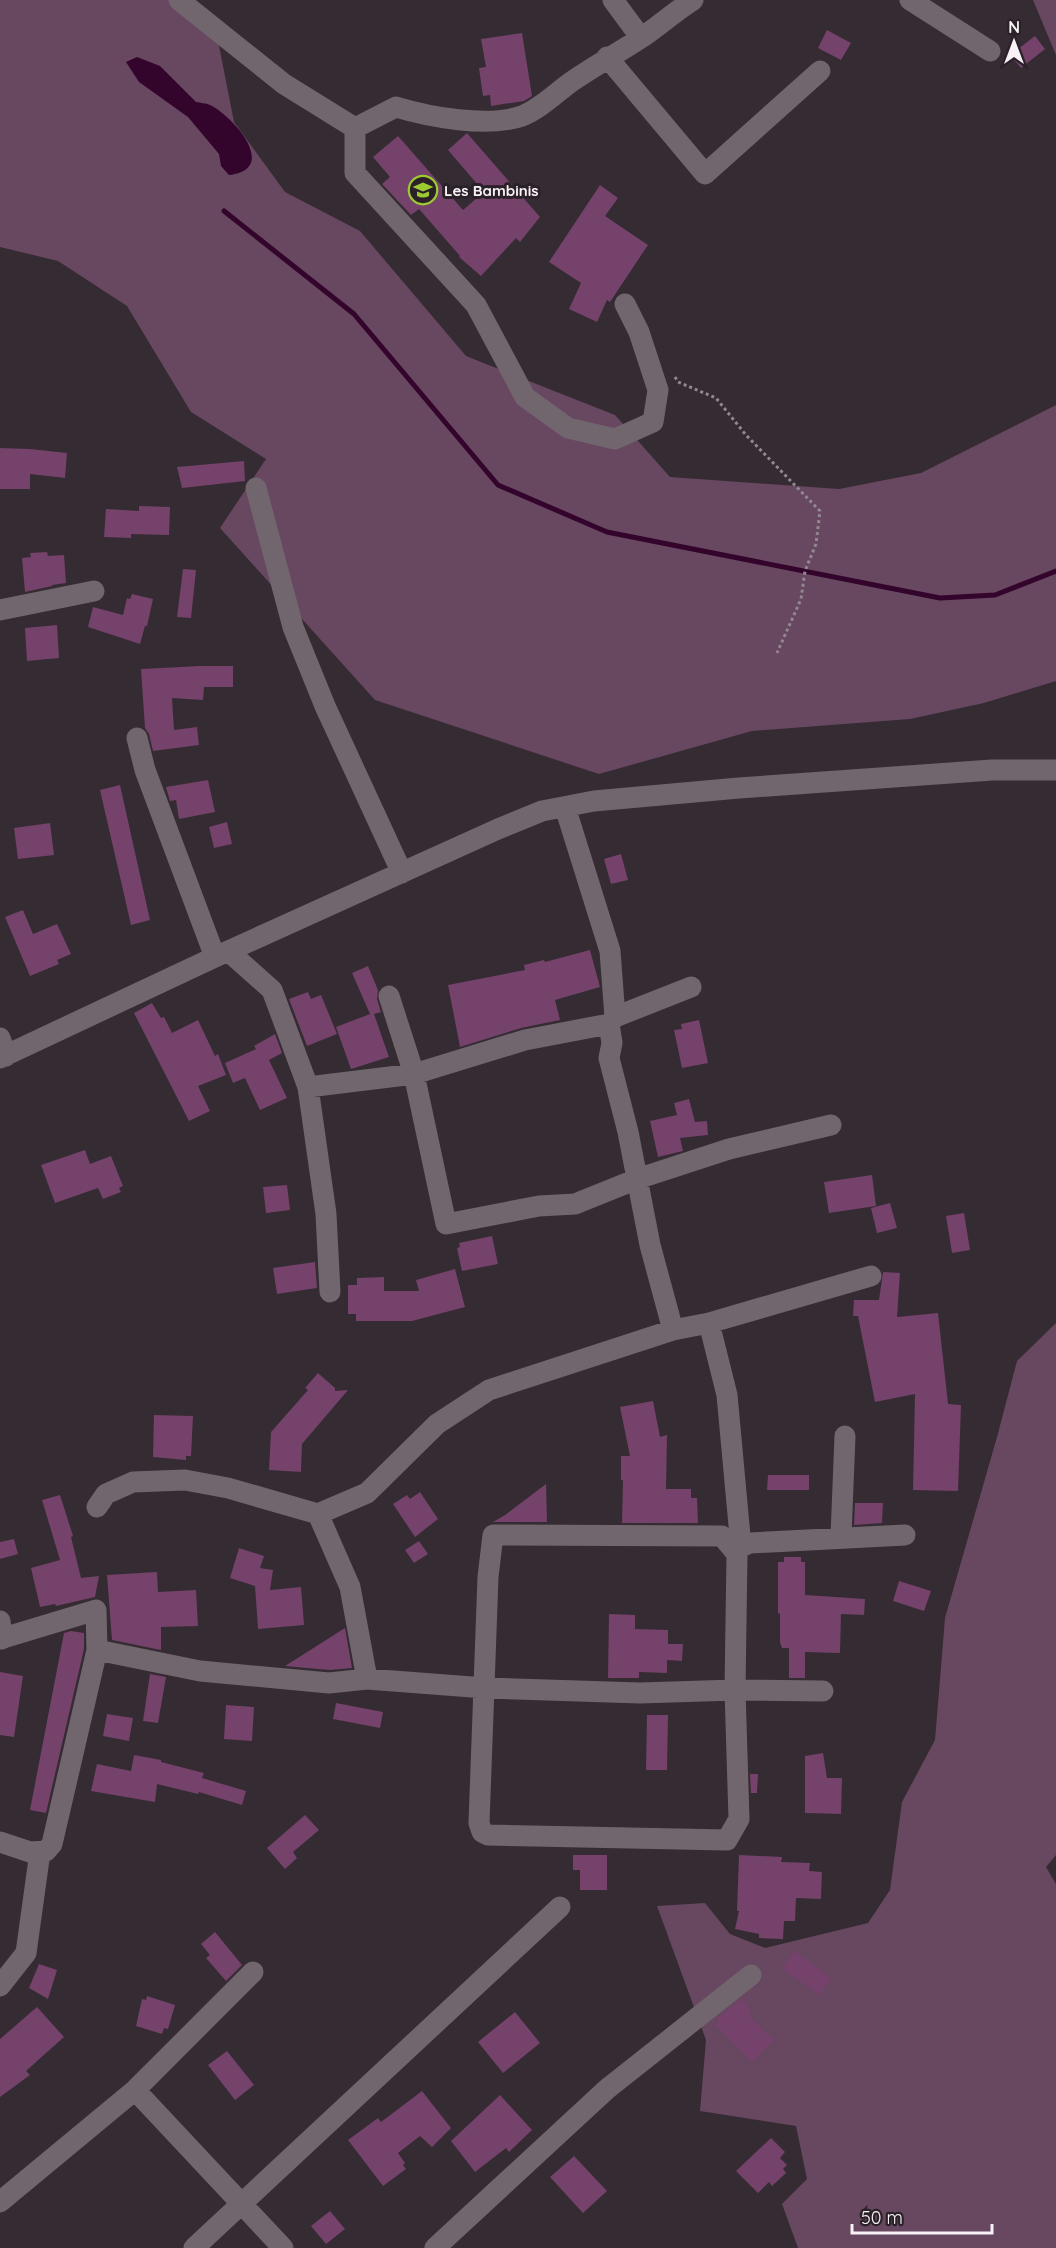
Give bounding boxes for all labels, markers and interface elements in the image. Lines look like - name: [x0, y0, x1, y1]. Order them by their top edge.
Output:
- north arrow: [984, 12, 1044, 72]
- text: N: [1008, 17, 1020, 37]
- school or university icon: Les Bambinis: [407, 174, 439, 206]
- place label: Les Bambinis: [444, 181, 538, 200]
- scale bar: [852, 2197, 992, 2235]
- text: 50 m: [861, 2206, 903, 2229]

